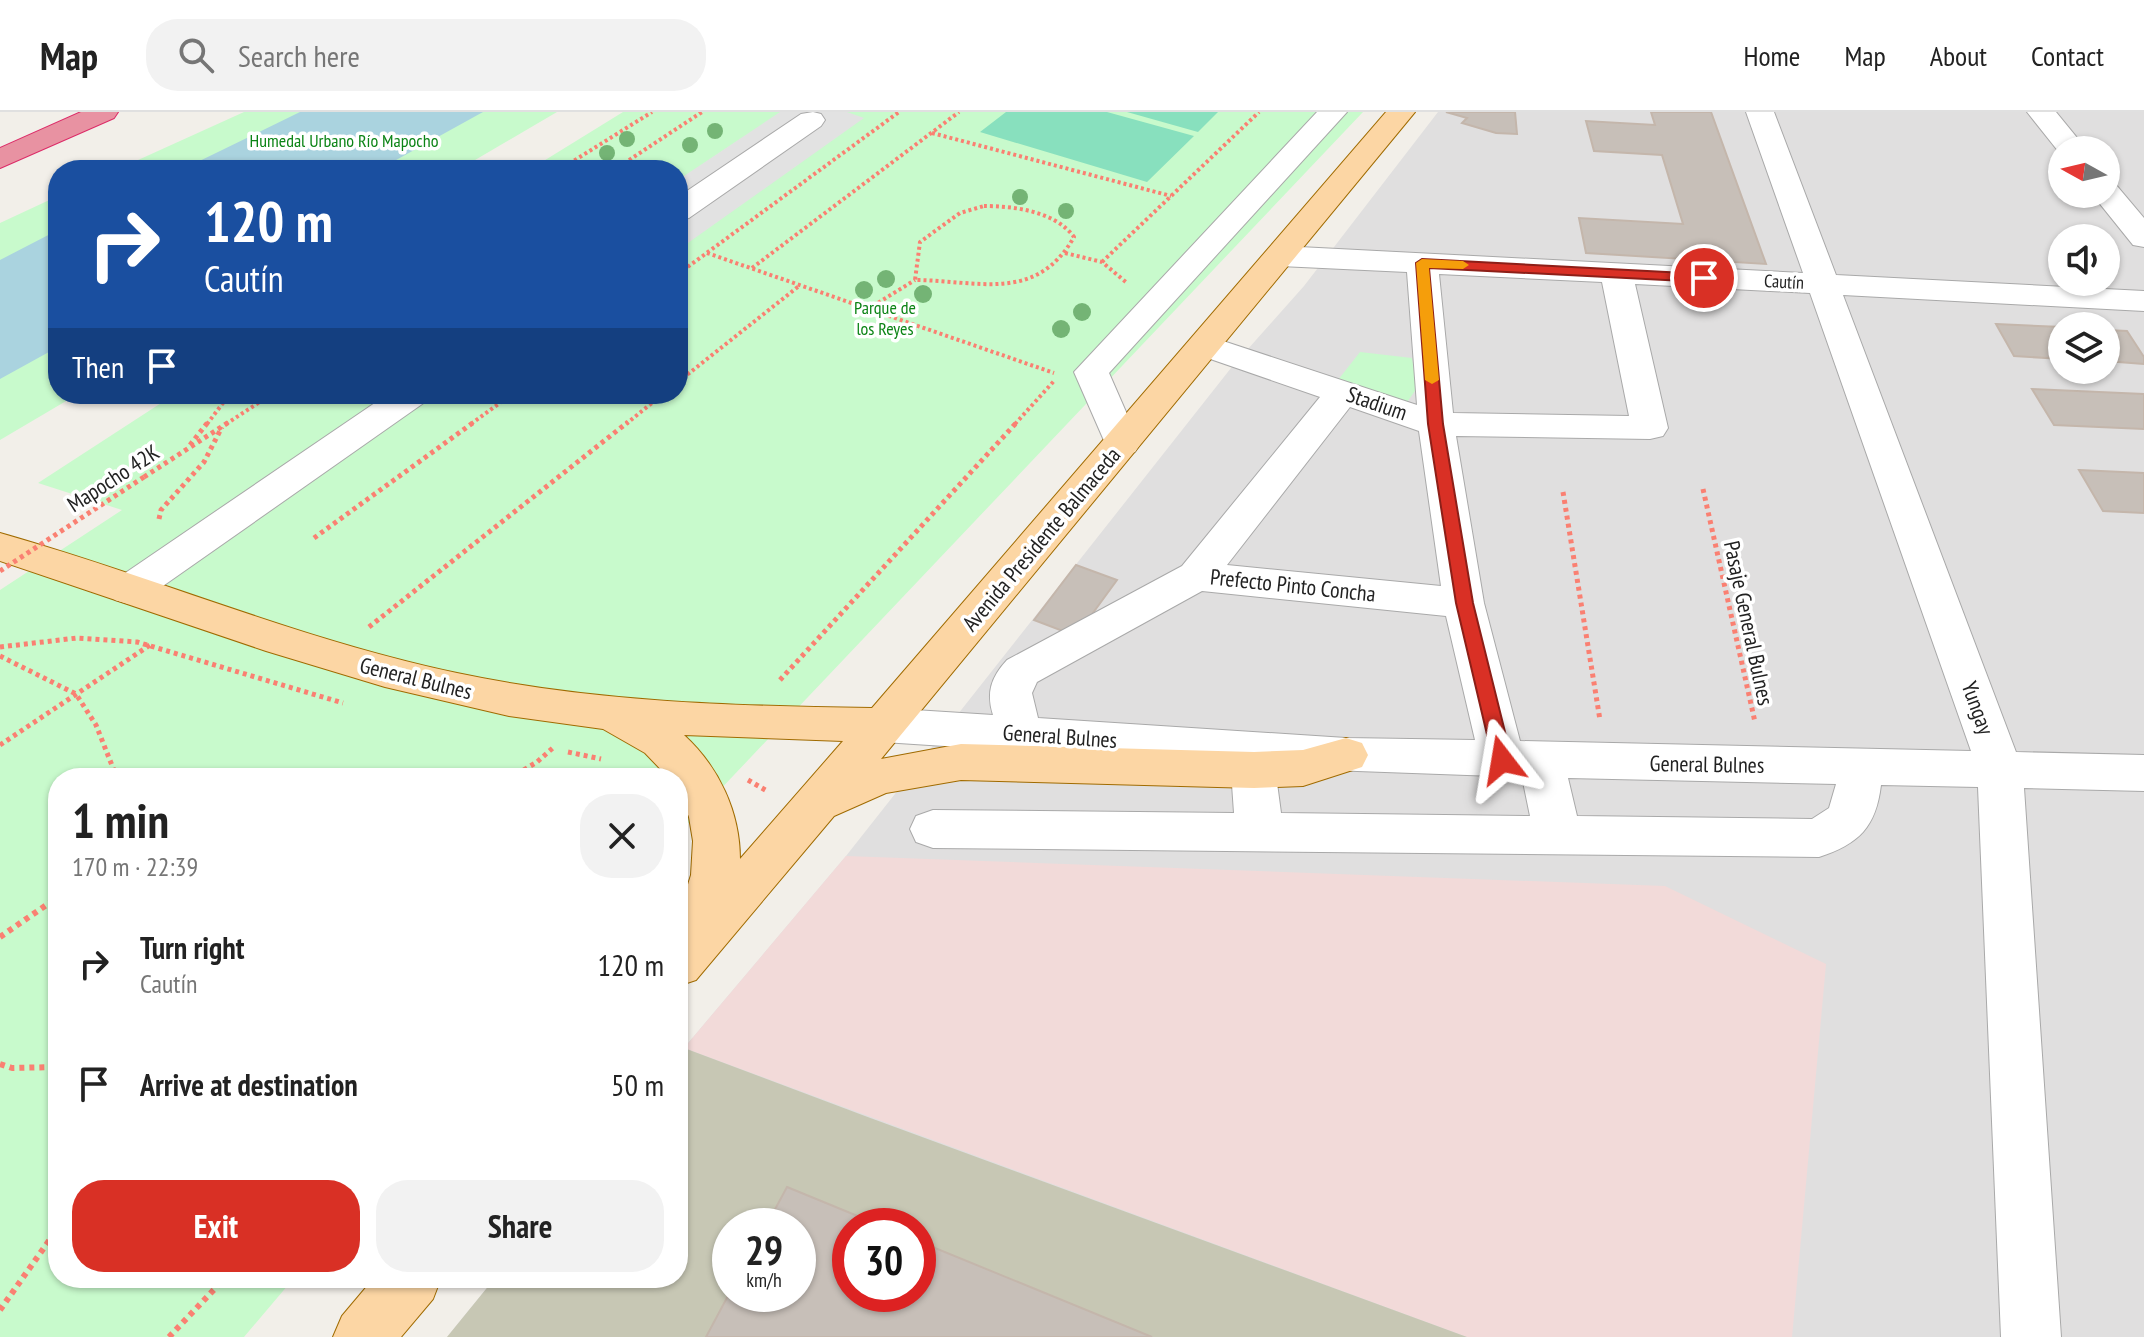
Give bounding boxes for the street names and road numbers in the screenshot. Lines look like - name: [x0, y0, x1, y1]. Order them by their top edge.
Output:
- street label: Cautín: [1764, 269, 1804, 294]
- street label: Stadium: [1343, 380, 1411, 426]
- street label: Mapocho 42K: [62, 438, 164, 518]
- street label: Avenida Presidente Balmaceda: [956, 441, 1126, 637]
- street label: Pasaje General Bulnes: [1718, 538, 1780, 708]
- street label: Prefecto Pinto Concha: [1209, 562, 1377, 608]
- street label: General Bulnes: [357, 651, 475, 705]
- street label: Yungay: [1956, 678, 2001, 739]
- street label: General Bulnes: [1002, 718, 1118, 754]
- street label: General Bulnes: [1650, 749, 1764, 779]

